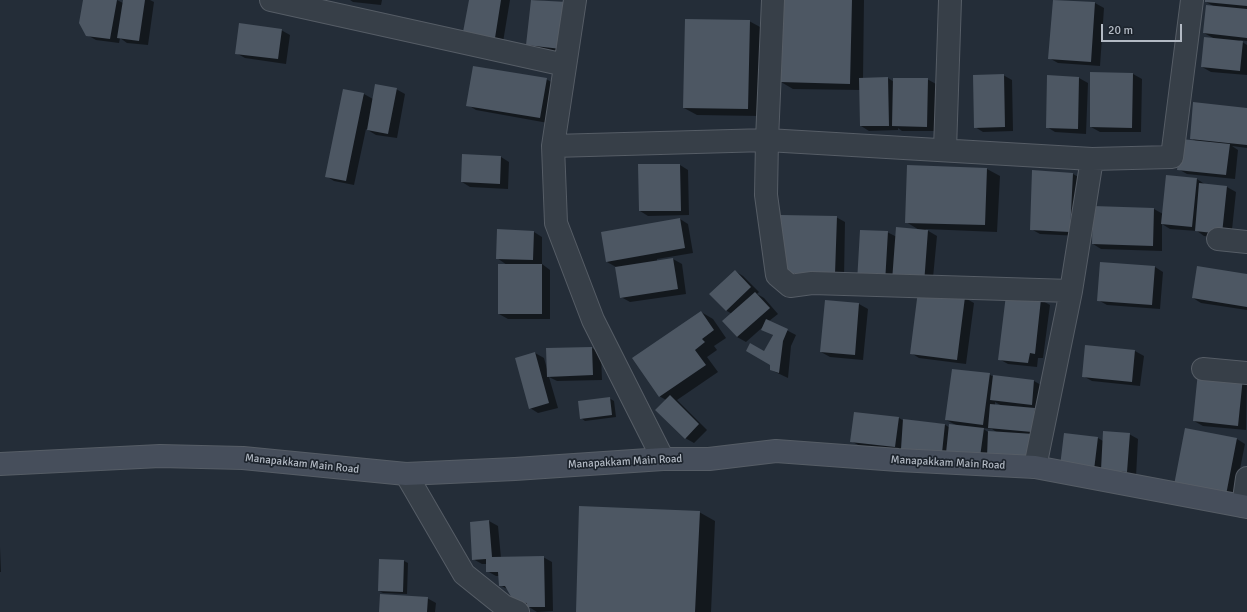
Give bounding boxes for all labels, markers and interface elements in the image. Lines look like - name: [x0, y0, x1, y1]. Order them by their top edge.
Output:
- scale bar: [1103, 16, 1184, 42]
- text: 20 m: [1108, 23, 1133, 38]
- street label: Manapakkam Main Road: [244, 451, 360, 477]
- street label: Manapakkam Main Road: [567, 452, 683, 472]
- street label: Manapakkam Main Road: [890, 453, 1006, 473]

